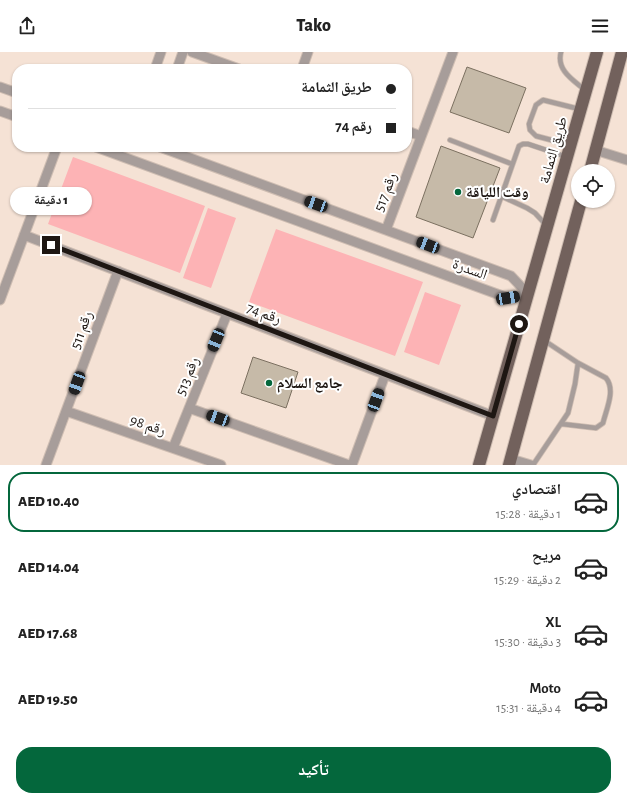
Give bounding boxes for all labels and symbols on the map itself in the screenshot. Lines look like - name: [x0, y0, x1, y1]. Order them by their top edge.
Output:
- street label: طريق الثمامة: [537, 115, 572, 186]
- street label: رقم 517: [371, 171, 402, 214]
- place label: وقت اللياقة: [466, 185, 529, 200]
- callout: 1 دقيقة: [10, 187, 92, 215]
- marker: وقت اللياقة: [453, 187, 463, 197]
- car: [303, 194, 329, 214]
- car: [415, 235, 441, 255]
- route end: [42, 236, 60, 254]
- street label: السدرة: [450, 256, 489, 284]
- car: [495, 290, 521, 306]
- street label: رقم 74: [244, 300, 283, 329]
- street label: رقم 511: [68, 309, 97, 352]
- route start: [510, 315, 528, 333]
- car: [206, 327, 226, 353]
- street label: رقم 513: [173, 355, 204, 398]
- car: [67, 370, 87, 396]
- place label: جامع السلام: [277, 376, 343, 393]
- marker: جامع السلام: [264, 378, 274, 388]
- car: [366, 387, 386, 413]
- car: [205, 408, 231, 428]
- street label: رقم 98: [127, 412, 168, 440]

